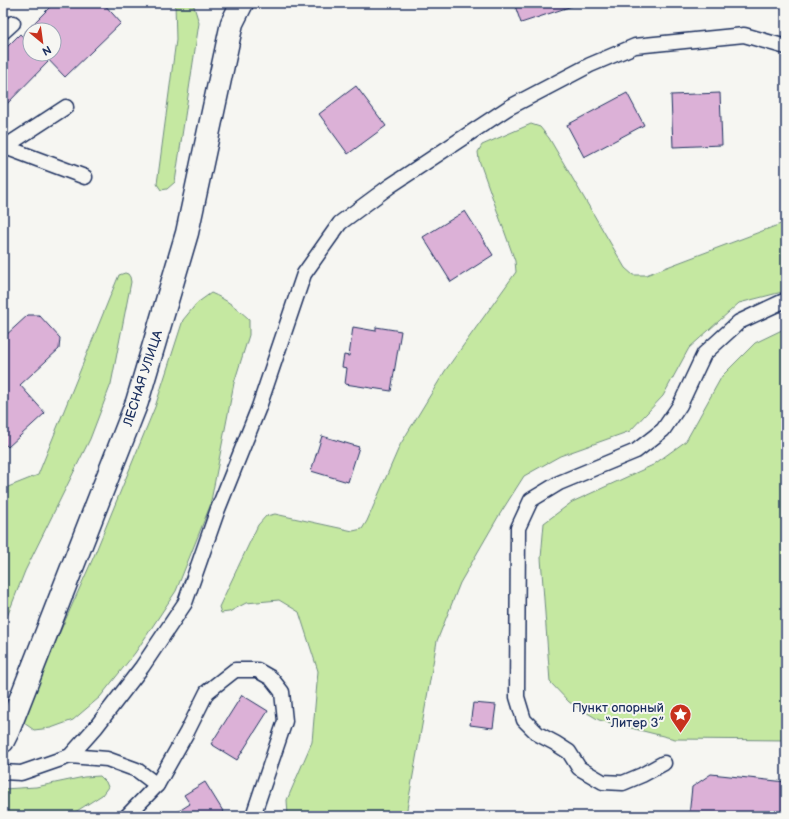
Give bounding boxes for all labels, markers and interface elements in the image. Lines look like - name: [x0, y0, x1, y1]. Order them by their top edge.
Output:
- north arrow: [22, 22, 62, 62]
- text: N: [40, 43, 53, 58]
- street label: ЛЕСНАЯ УЛИЦА: [120, 328, 166, 429]
- place label: Пункт опорный “Литер 3”: [572, 700, 664, 731]
- place icon: Пункт опорный “Литер 3”: [667, 701, 693, 734]

